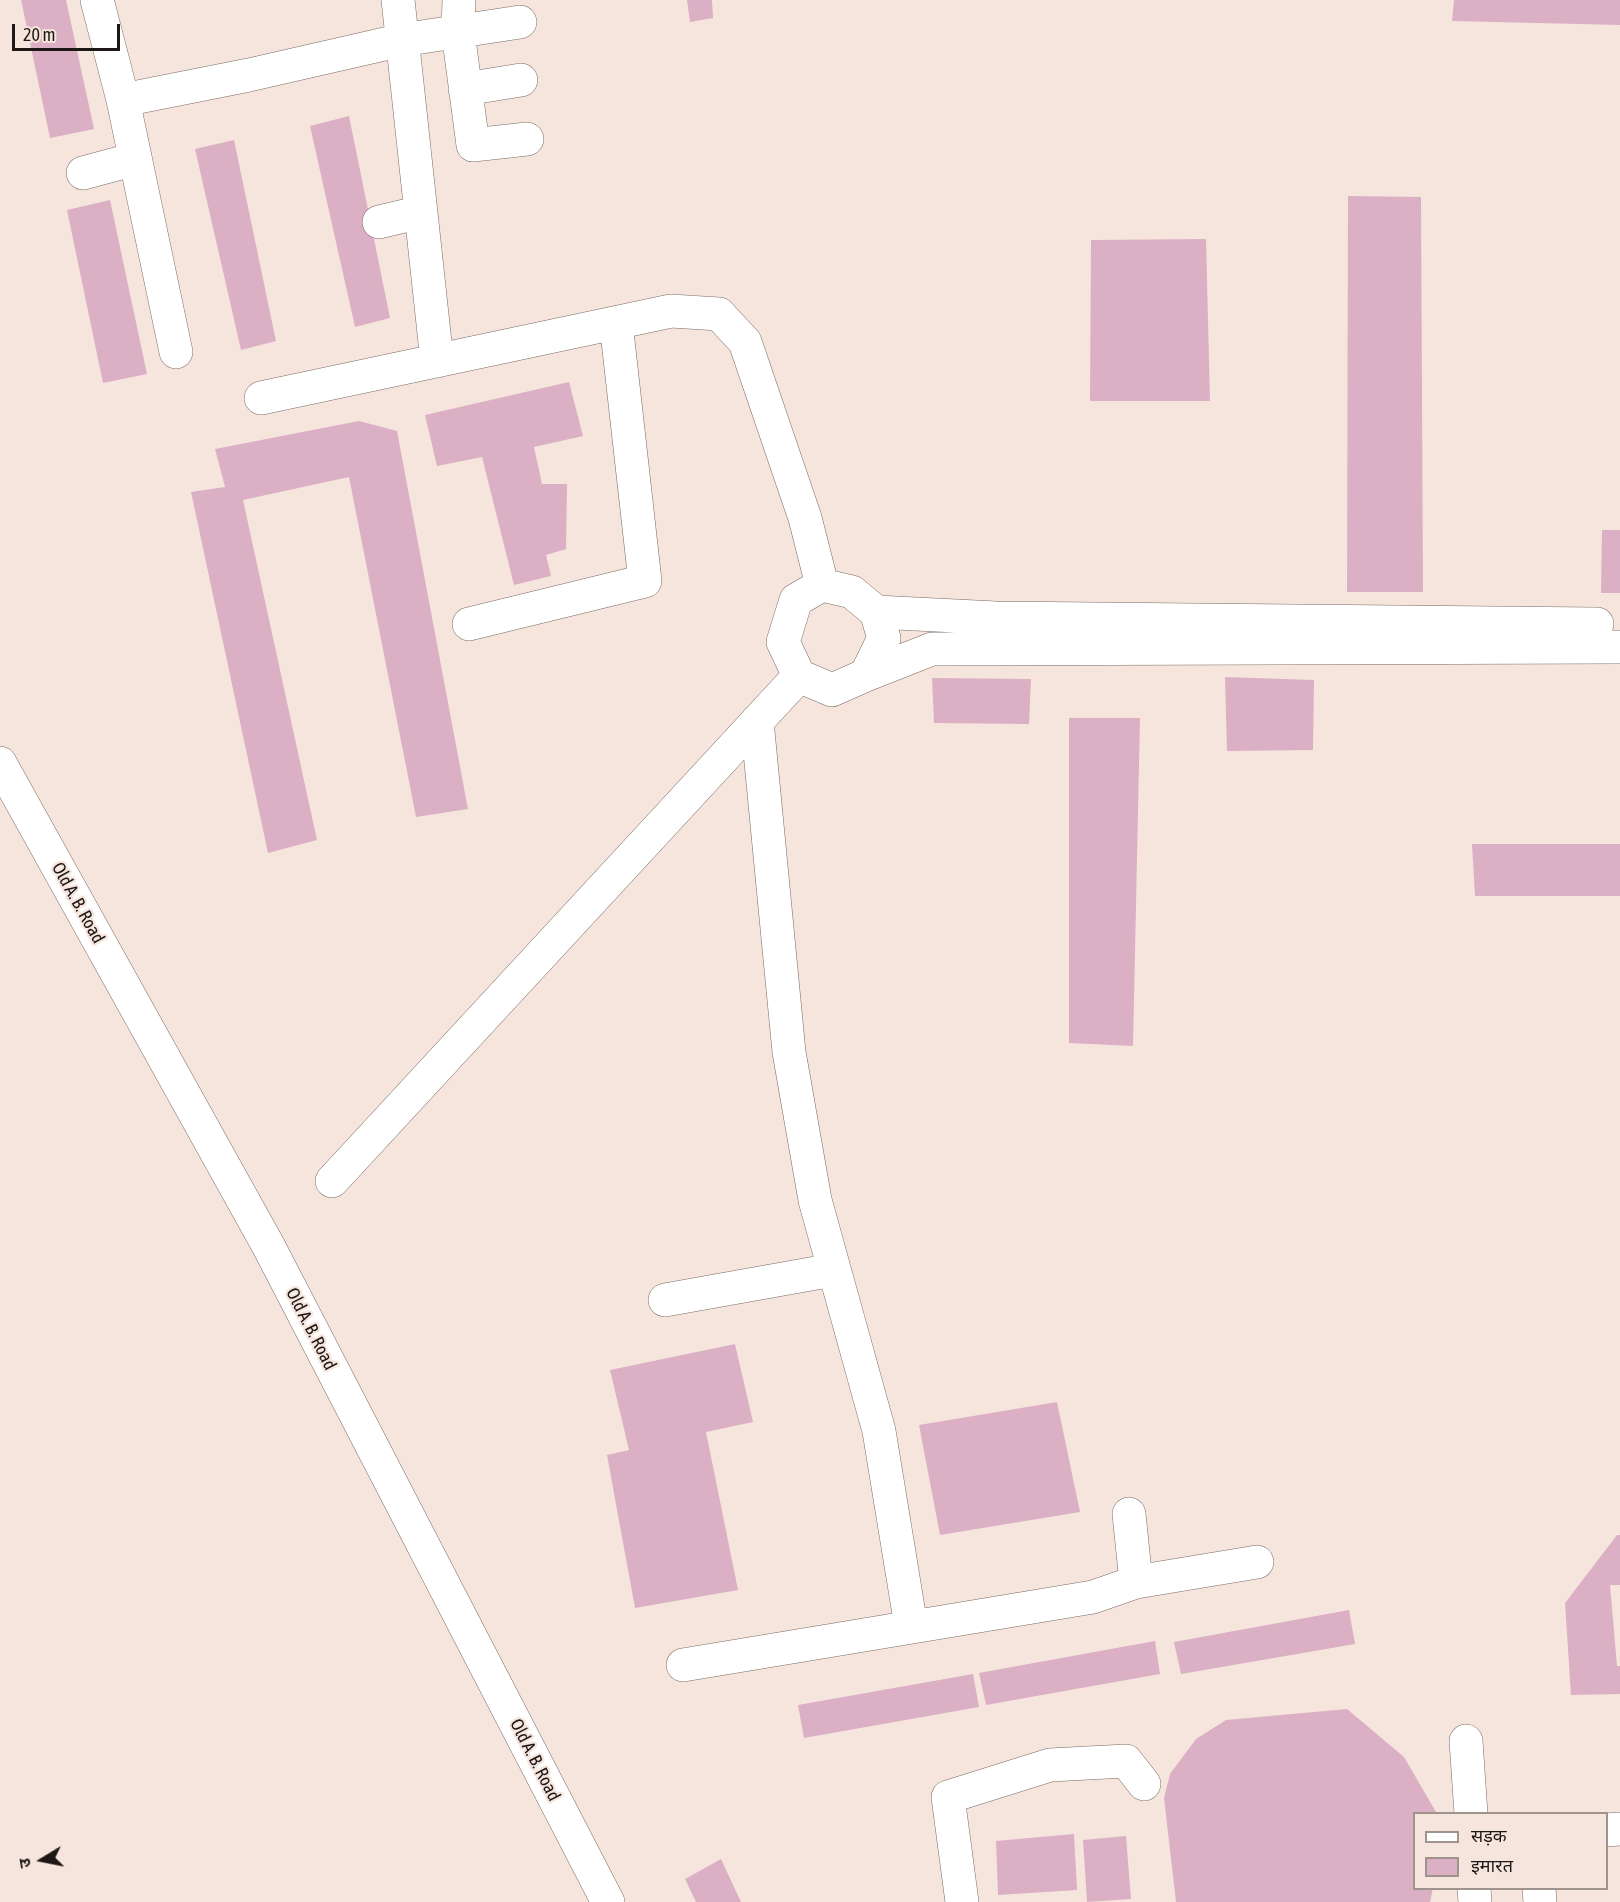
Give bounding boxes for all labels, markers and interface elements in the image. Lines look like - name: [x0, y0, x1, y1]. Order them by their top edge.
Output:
- scale bar: [15, 12, 123, 50]
- text: 20 m: [23, 24, 55, 45]
- street label: Old A. B. Road: [47, 859, 109, 947]
- street label: Old A. B. Road: [281, 1284, 341, 1374]
- street label: Old A. B. Road: [505, 1715, 565, 1805]
- legend: [1413, 1812, 1608, 1890]
- text: सड़क: [1471, 1825, 1507, 1846]
- north arrow: [12, 1830, 72, 1890]
- text: इमारत: [1471, 1855, 1513, 1876]
- text: उ: [15, 1857, 34, 1869]

